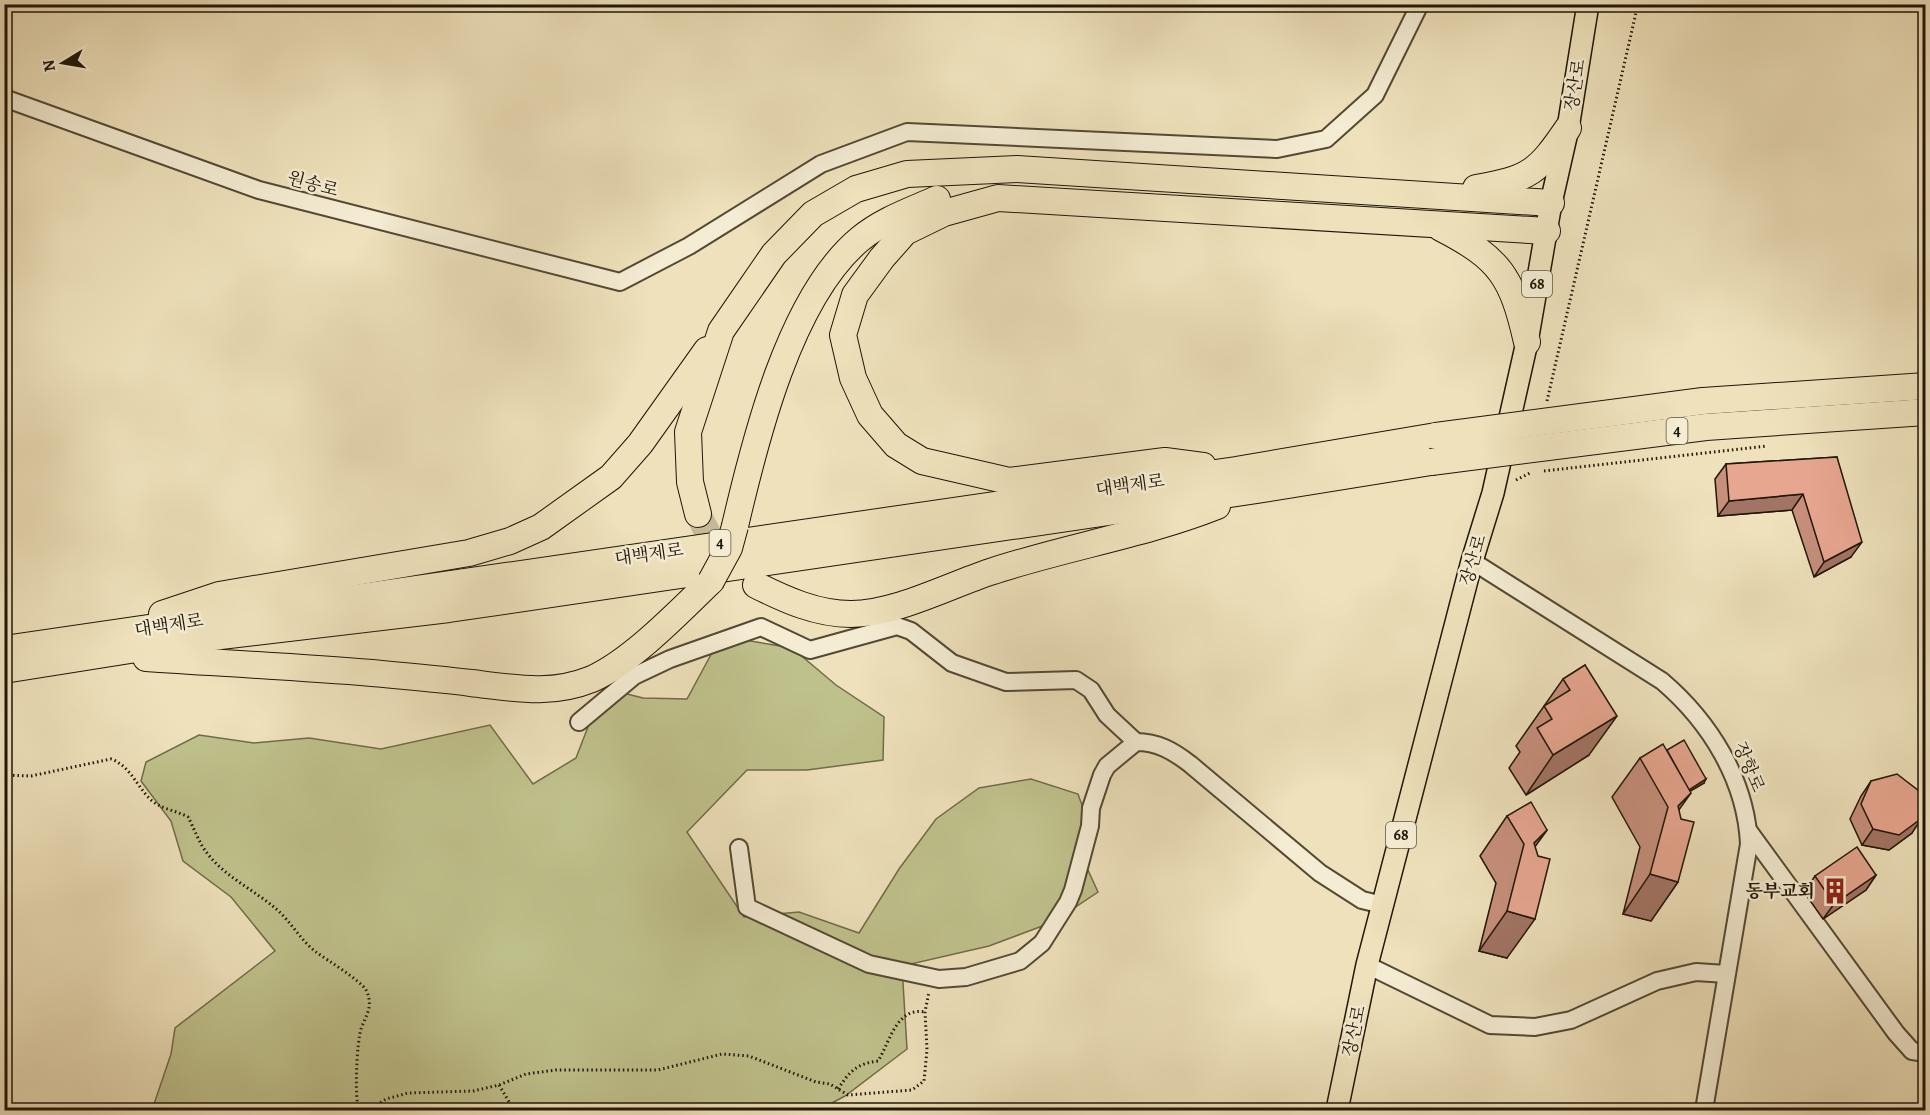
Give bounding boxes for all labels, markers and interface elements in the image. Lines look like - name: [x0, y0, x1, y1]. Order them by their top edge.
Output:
- north arrow: [33, 33, 93, 93]
- street label: 장산로: [1559, 57, 1591, 113]
- text: N: [37, 58, 61, 73]
- street label: 원송로: [285, 166, 341, 202]
- road number: 68: [1522, 271, 1552, 297]
- road number: 4: [1666, 418, 1688, 444]
- street label: 대백제로: [1094, 468, 1166, 502]
- road number: 4: [710, 530, 730, 556]
- street label: 장산로: [1454, 532, 1492, 588]
- street label: 대백제로: [613, 537, 685, 571]
- street label: 대백제로: [133, 608, 205, 642]
- street label: 장항로: [1728, 738, 1770, 796]
- road number: 68: [1386, 822, 1416, 848]
- building icon: 동부교회: [1820, 876, 1850, 906]
- place label: 동부교회: [1745, 879, 1815, 903]
- street label: 장산로: [1337, 1003, 1371, 1059]

